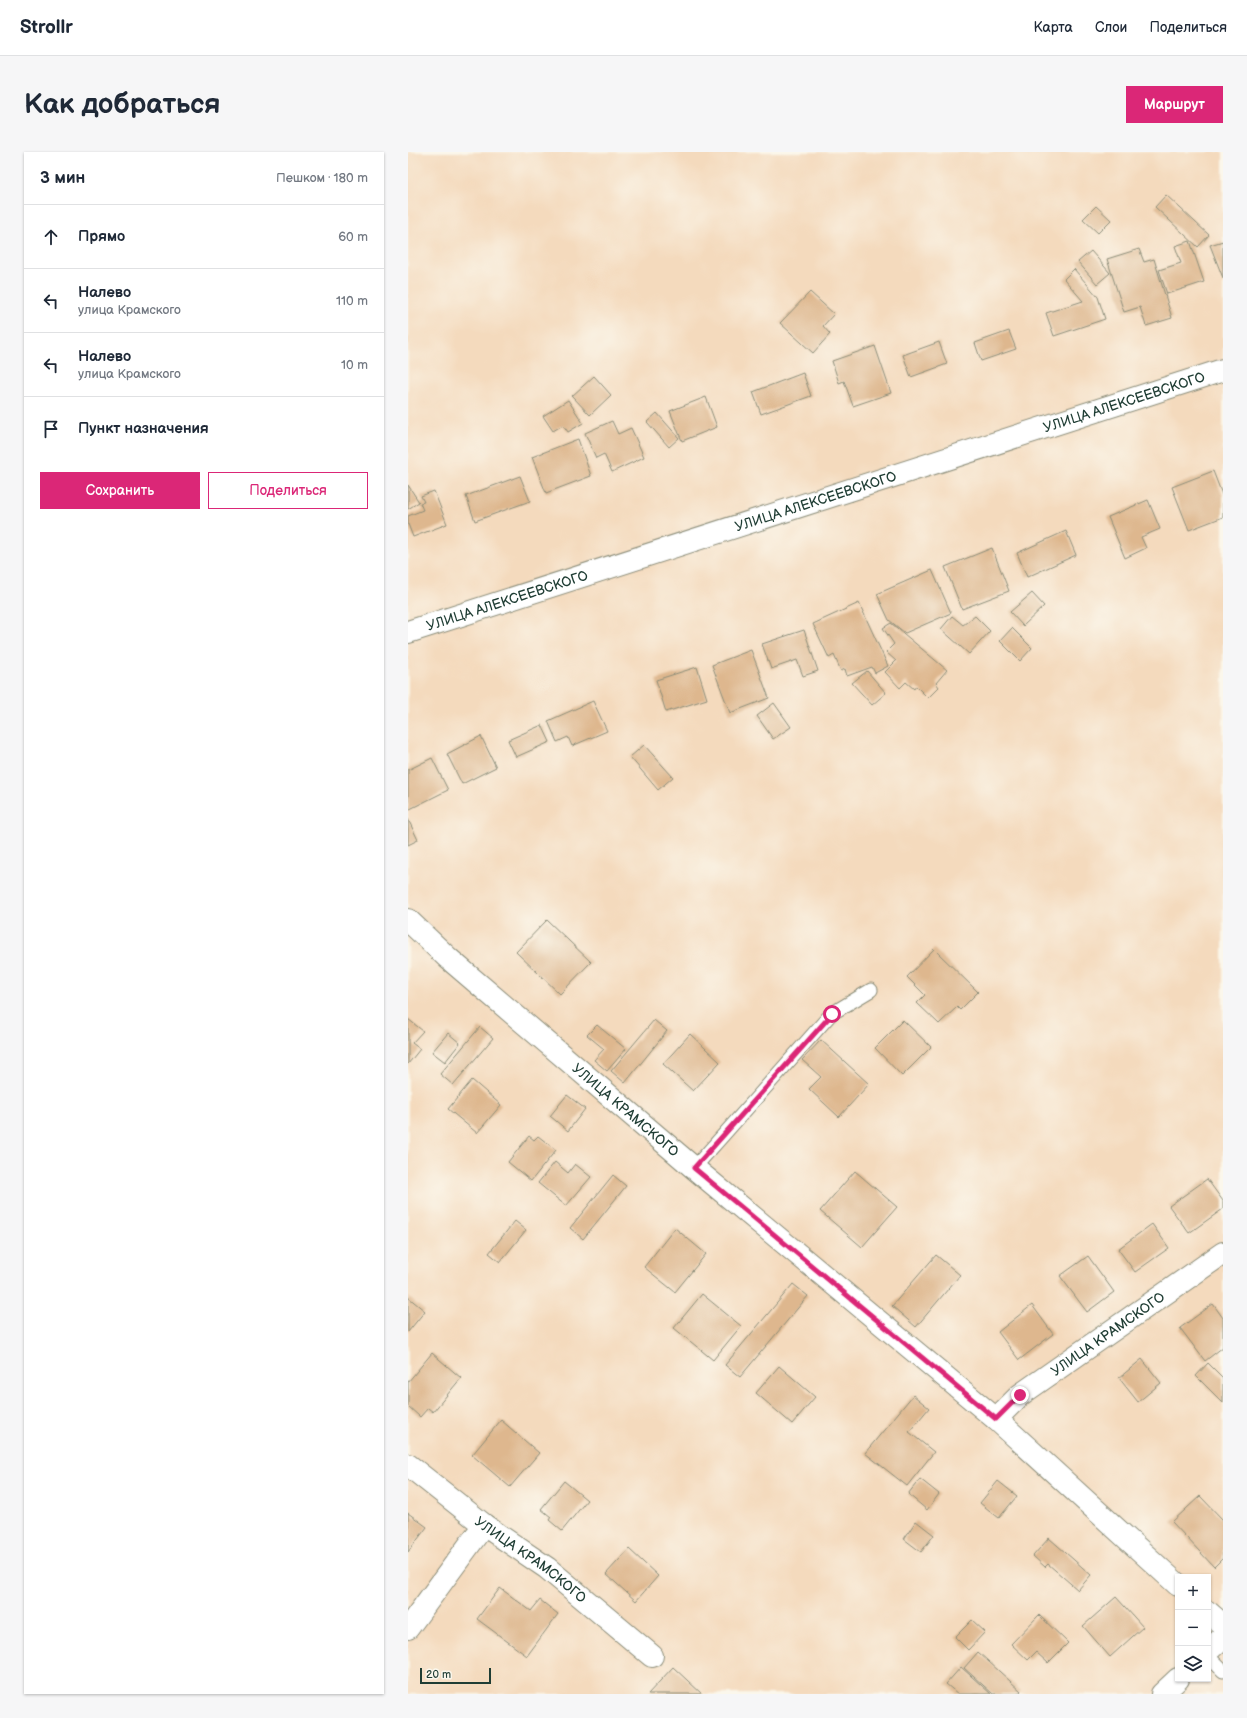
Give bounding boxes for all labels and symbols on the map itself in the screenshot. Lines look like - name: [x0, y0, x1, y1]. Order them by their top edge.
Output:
- street label: УЛИЦА АЛЕКСЕЕВСКОГО: [1041, 368, 1207, 436]
- street label: УЛИЦА АЛЕКСЕЕВСКОГО: [733, 468, 899, 535]
- street label: УЛИЦА АЛЕКСЕЕВСКОГО: [424, 567, 590, 635]
- route start: [823, 1005, 841, 1023]
- street label: УЛИЦА КРАМСКОГО: [569, 1060, 682, 1160]
- street label: УЛИЦА КРАМСКОГО: [1048, 1288, 1168, 1380]
- route end: [1011, 1386, 1029, 1404]
- street label: УЛИЦА КРАМСКОГО: [471, 1513, 590, 1607]
- scale bar: [420, 1666, 491, 1685]

